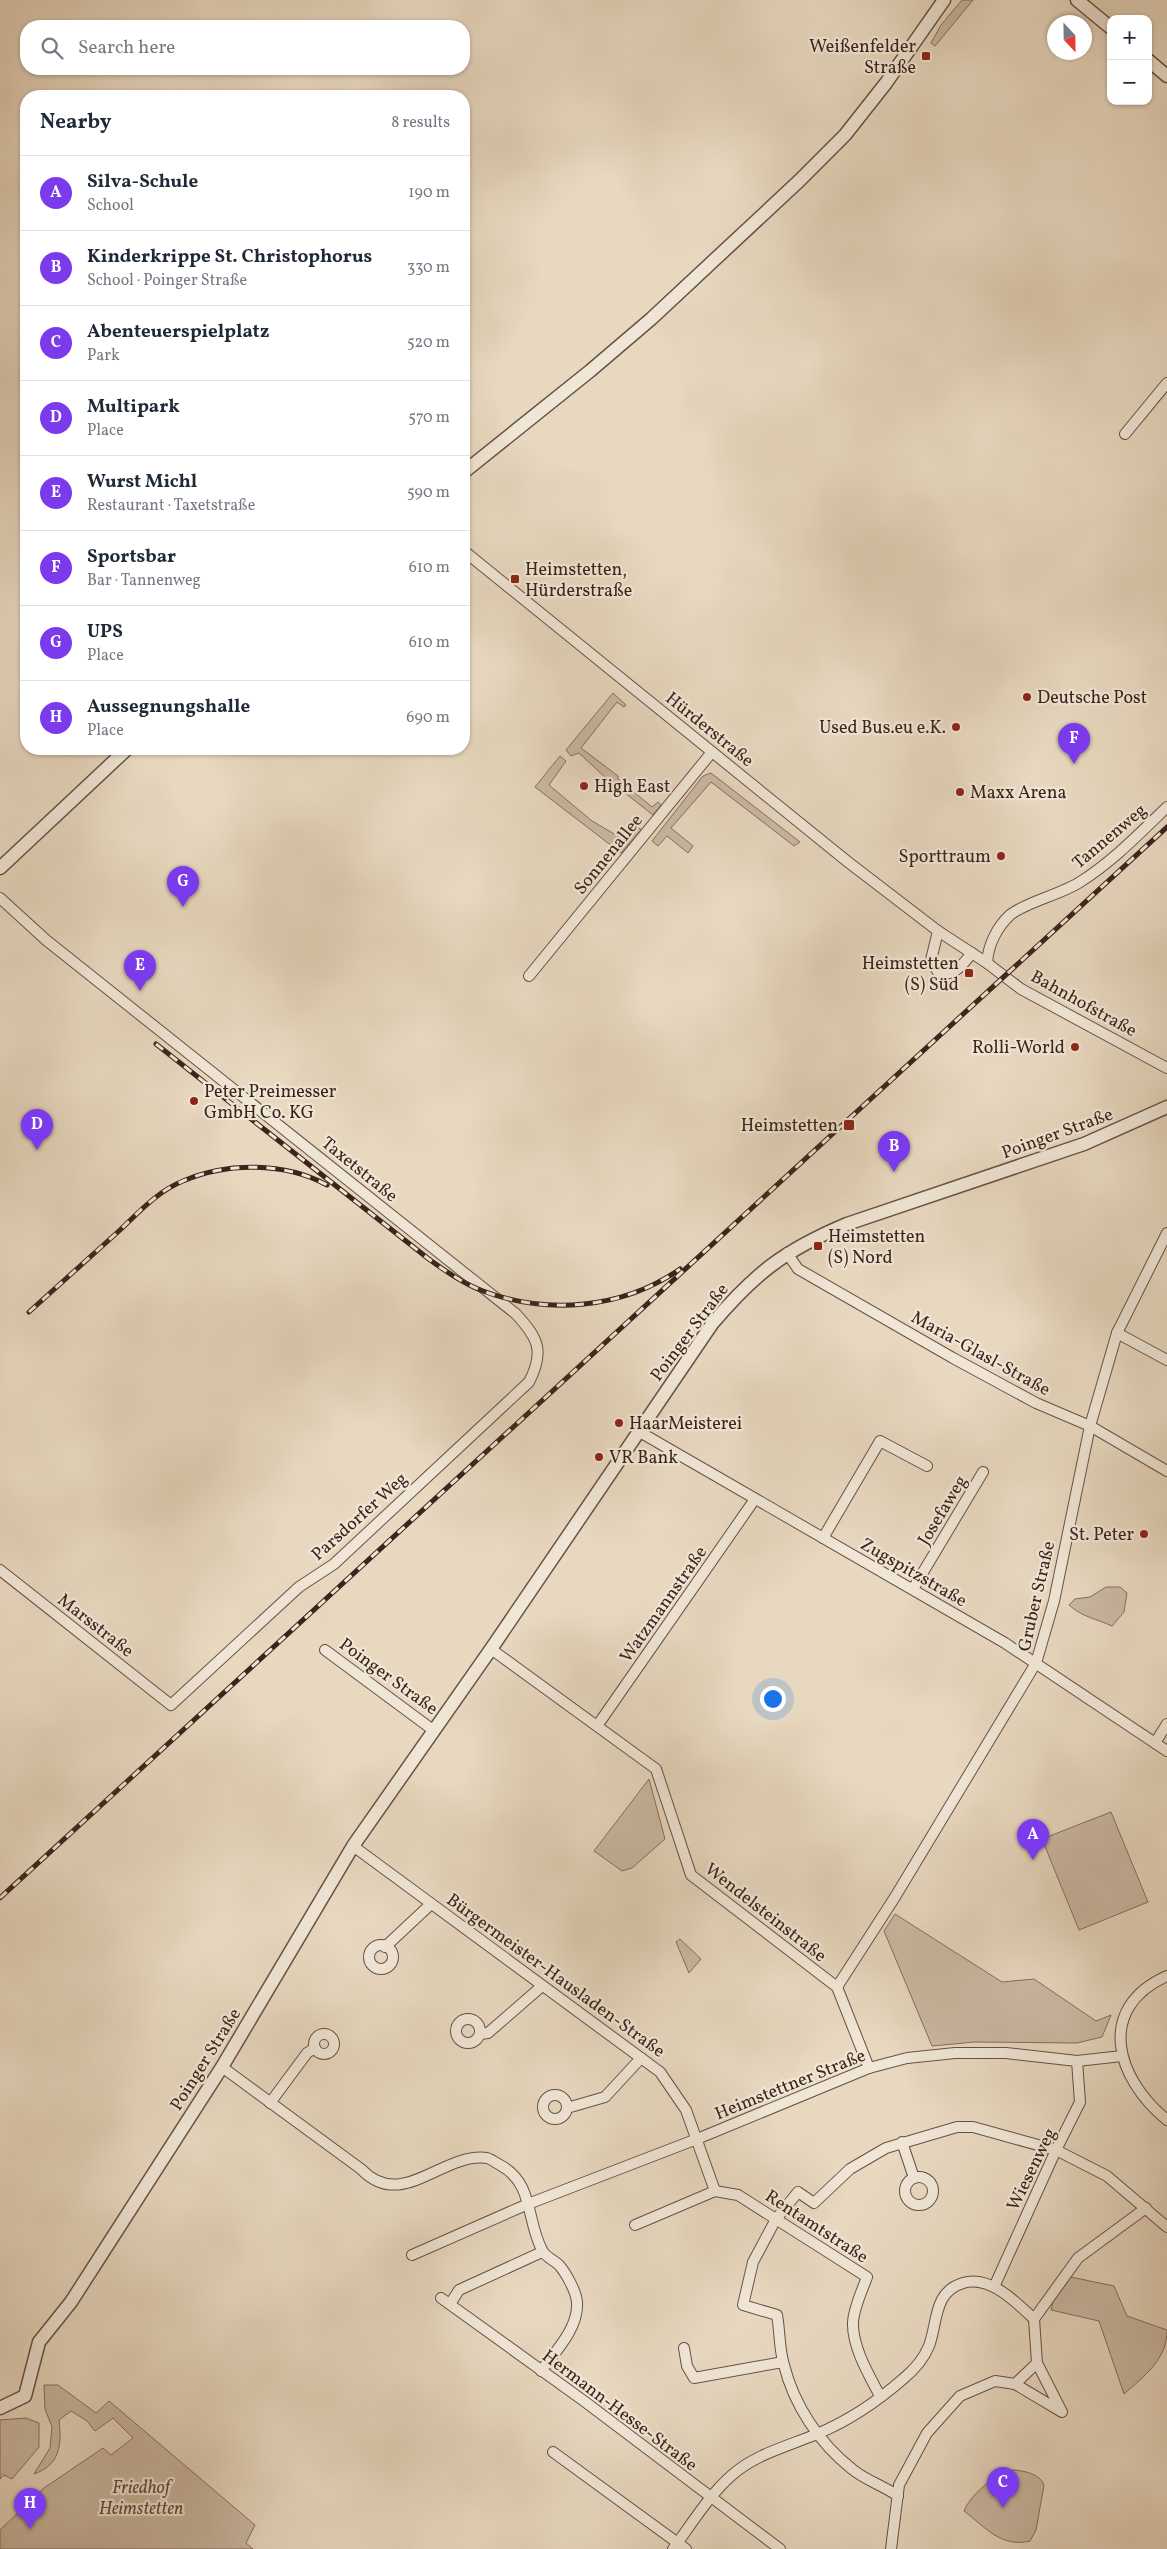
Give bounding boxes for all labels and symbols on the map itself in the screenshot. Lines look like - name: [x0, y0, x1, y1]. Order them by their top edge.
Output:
- north arrow: [1047, 15, 1092, 60]
- place label: Weißenfelder Straße: [809, 35, 916, 81]
- marker: Weißenfelder Straße: [920, 50, 932, 62]
- place label: Heimstetten, Hürderstraße: [525, 558, 632, 604]
- marker: Heimstetten, Hürderstraße: [509, 573, 521, 585]
- place label: Deutsche Post: [1037, 686, 1147, 711]
- street label: Hürderstraße: [659, 687, 759, 774]
- marker: Deutsche Post: [1021, 691, 1033, 703]
- place label: Used Bus.eu e.K.: [819, 716, 946, 741]
- marker: Used Bus.eu e.K.: [950, 721, 962, 733]
- pin: F: [1058, 723, 1090, 764]
- place label: High East: [594, 775, 670, 800]
- marker: High East: [578, 780, 590, 792]
- place label: Maxx Arena: [970, 781, 1066, 806]
- marker: Maxx Arena: [954, 786, 966, 798]
- street label: Tannenweg: [1067, 799, 1152, 876]
- street label: Sonnenallee: [569, 809, 649, 901]
- place label: Sporttraum: [899, 845, 991, 870]
- marker: Sporttraum: [995, 850, 1007, 862]
- pin: G: [167, 866, 199, 907]
- pin: E: [124, 950, 156, 991]
- place label: Heimstetten (S) Süd: [862, 952, 959, 998]
- street label: Bahnhofstraße: [1026, 965, 1141, 1044]
- marker: Heimstetten (S) Süd: [963, 967, 975, 979]
- place label: Rolli-World: [972, 1036, 1065, 1061]
- marker: Rolli-World: [1069, 1041, 1081, 1053]
- place label: Peter Preimesser GmbH Co. KG: [204, 1080, 337, 1126]
- marker: Peter Preimesser GmbH Co. KG: [188, 1095, 200, 1107]
- street label: Poinger Straße: [998, 1103, 1117, 1166]
- pin: D: [21, 1109, 53, 1150]
- place label: Heimstetten: [741, 1114, 838, 1139]
- marker: Heimstetten: [842, 1118, 856, 1132]
- pin: B: [878, 1131, 910, 1172]
- street label: Taxetstraße: [315, 1132, 403, 1209]
- place label: Heimstetten (S) Nord: [828, 1225, 926, 1271]
- marker: Heimstetten (S) Nord: [812, 1240, 824, 1252]
- street label: Poinger Straße: [645, 1279, 735, 1387]
- street label: Maria-Glasl-Straße: [906, 1306, 1054, 1403]
- place label: HaarMeisterei: [629, 1412, 742, 1437]
- marker: HaarMeisterei: [613, 1417, 625, 1429]
- place label: VR Bank: [609, 1446, 678, 1471]
- marker: VR Bank: [593, 1451, 605, 1463]
- street label: Parsdorfer Weg: [306, 1467, 414, 1567]
- street label: Josefaweg: [913, 1471, 974, 1551]
- place label: St. Peter: [1069, 1523, 1134, 1548]
- marker: St. Peter: [1138, 1528, 1150, 1540]
- street label: Zugspitzstraße: [855, 1533, 971, 1614]
- street label: Gruber Straße: [1013, 1539, 1062, 1654]
- street label: Watzmannstraße: [615, 1542, 714, 1668]
- street label: Marsstraße: [52, 1588, 139, 1664]
- street label: Poinger Straße: [334, 1633, 443, 1722]
- your location: [760, 1686, 786, 1712]
- pin: A: [1017, 1819, 1049, 1860]
- street label: Wendelsteinstraße: [699, 1858, 831, 1969]
- street label: Bürgermeister-Hausladen-Straße: [441, 1888, 670, 2064]
- street label: Poinger Straße: [165, 2004, 248, 2116]
- street label: Heimstettner Straße: [711, 2044, 870, 2127]
- street label: Wiesenweg: [1002, 2124, 1063, 2215]
- street label: Rentamtstraße: [760, 2184, 873, 2270]
- street label: Hermann-Hesse-Straße: [536, 2344, 702, 2478]
- pin: C: [987, 2467, 1019, 2508]
- park label: Friedhof Heimstetten: [99, 2476, 183, 2522]
- pin: H: [14, 2488, 46, 2529]

